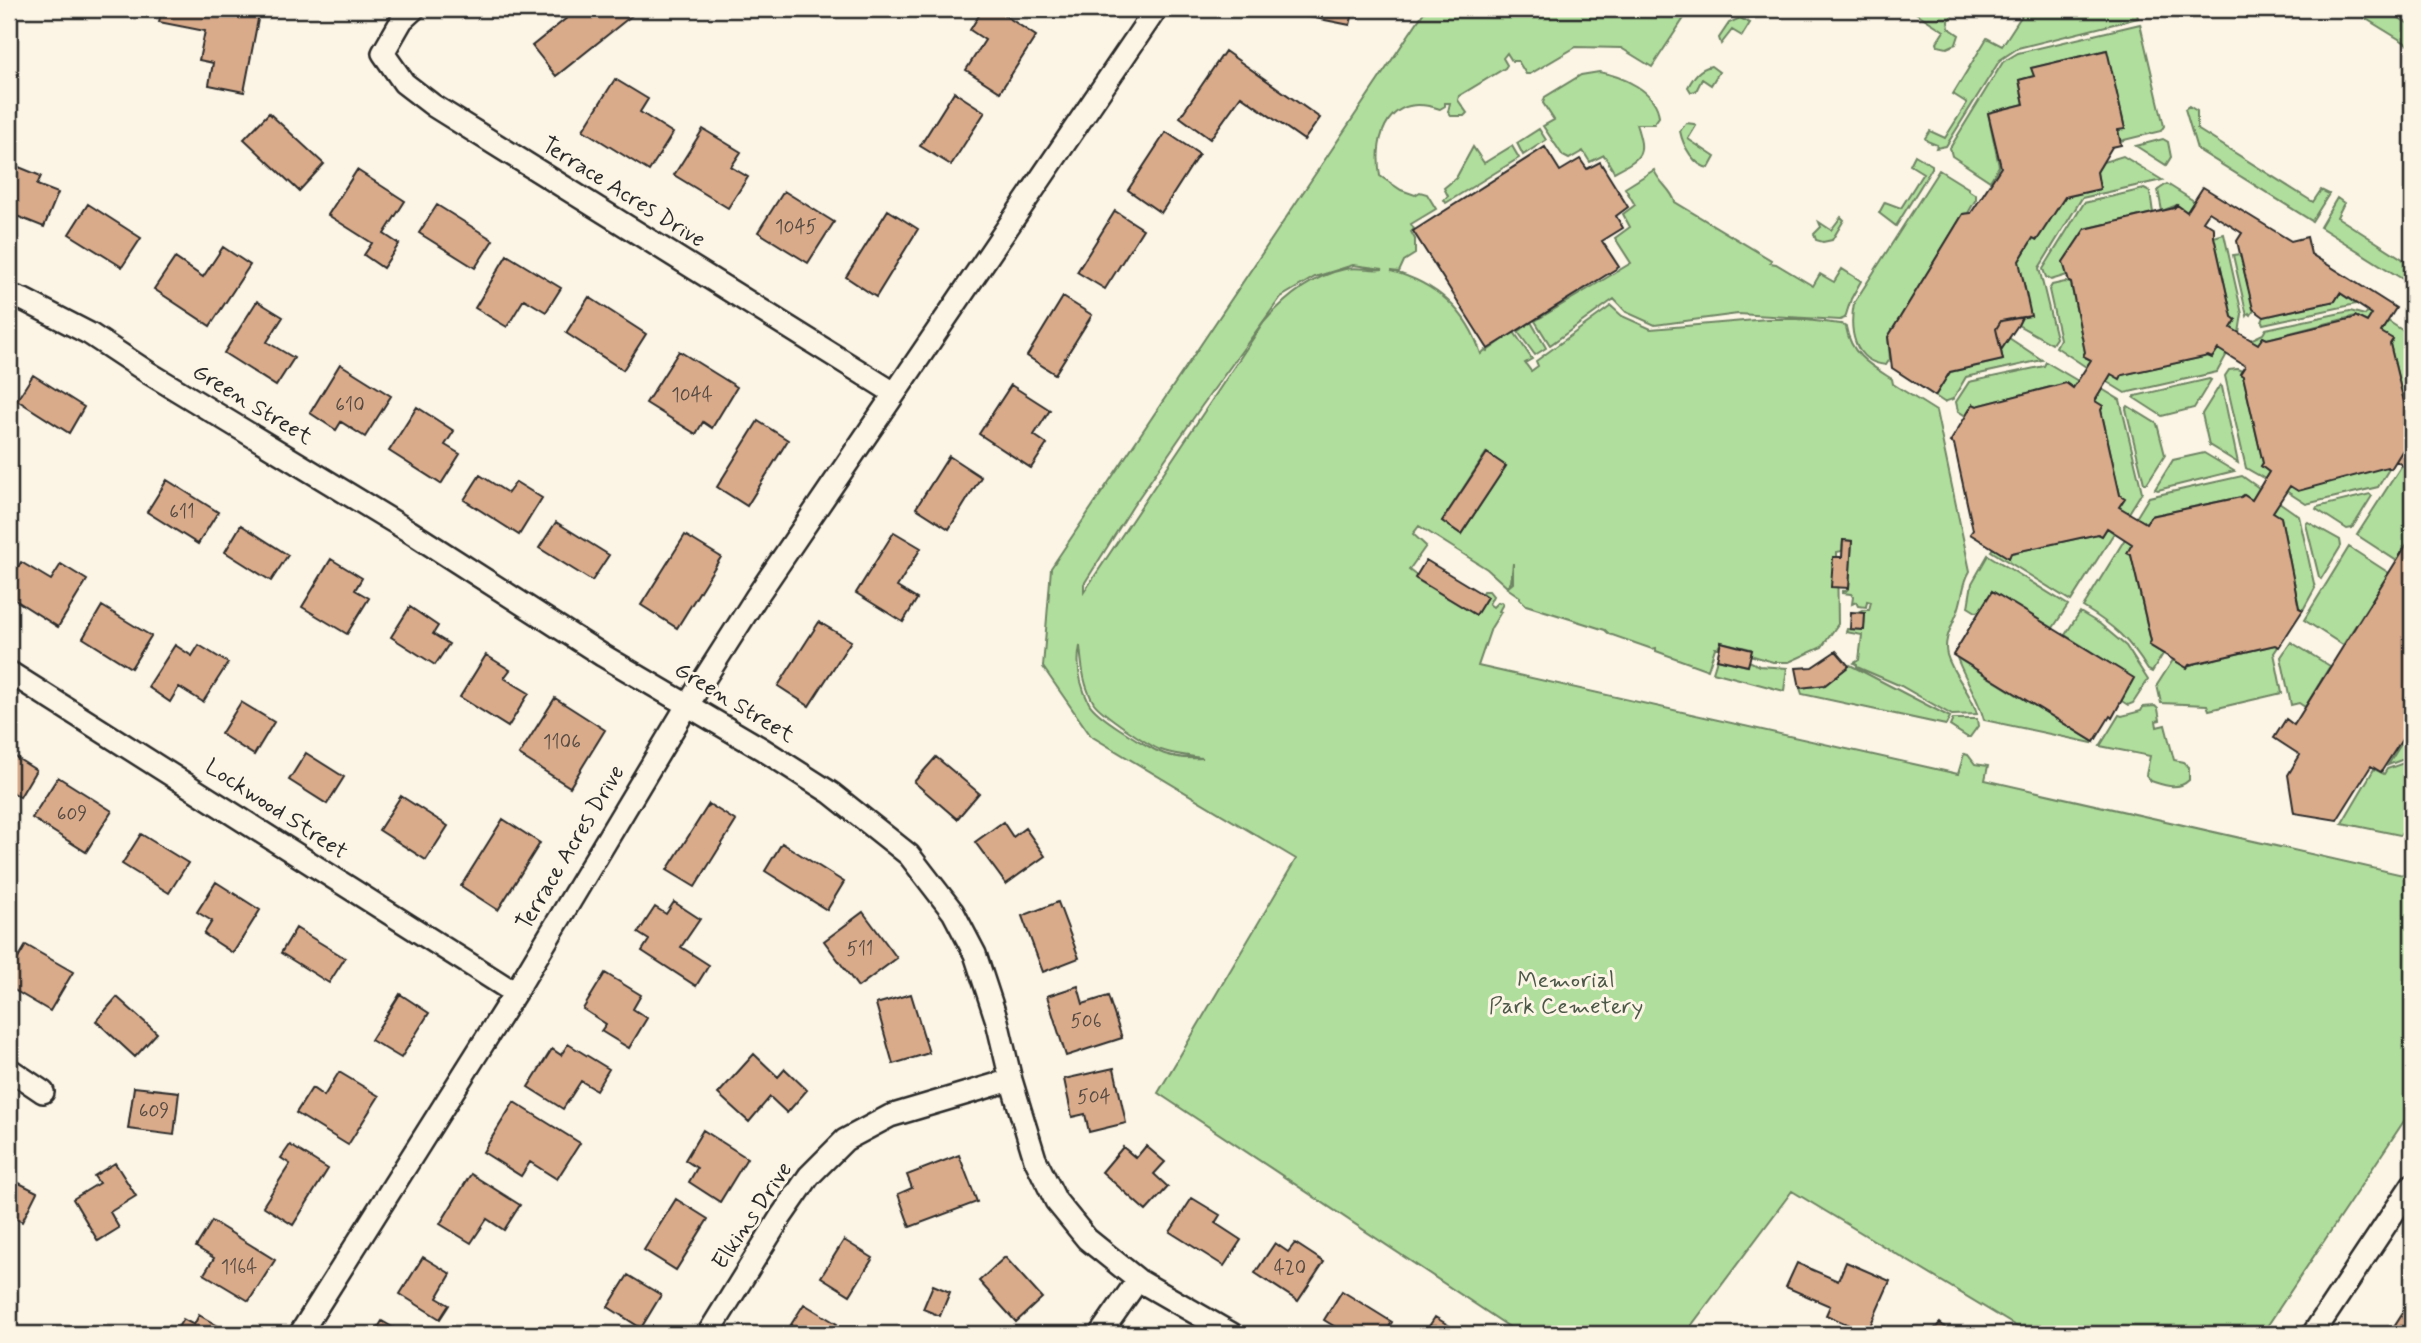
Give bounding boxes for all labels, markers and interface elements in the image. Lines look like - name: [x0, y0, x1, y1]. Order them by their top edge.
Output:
- street label: Terrace Acres Drive: [535, 131, 711, 255]
- house number: 1045: [775, 215, 817, 240]
- street label: Green Street: [186, 357, 318, 453]
- house number: 1044: [671, 383, 713, 408]
- house number: 610: [335, 393, 365, 418]
- house number: 611: [169, 500, 195, 525]
- street label: Green Street: [668, 655, 800, 751]
- house number: 1106: [543, 730, 581, 755]
- street label: Lockwood Street: [199, 753, 353, 867]
- street label: Terrace Acres Drive: [510, 760, 632, 936]
- house number: 609: [57, 802, 87, 827]
- house number: 511: [847, 937, 873, 962]
- park label: Memorial Park Cemetery: [1489, 966, 1643, 1022]
- house number: 506: [1070, 1009, 1102, 1034]
- house number: 504: [1077, 1085, 1111, 1110]
- house number: 609: [139, 1099, 169, 1124]
- street label: Elkins Drive: [706, 1156, 800, 1276]
- house number: 1164: [221, 1255, 257, 1280]
- house number: 420: [1274, 1256, 1306, 1281]

